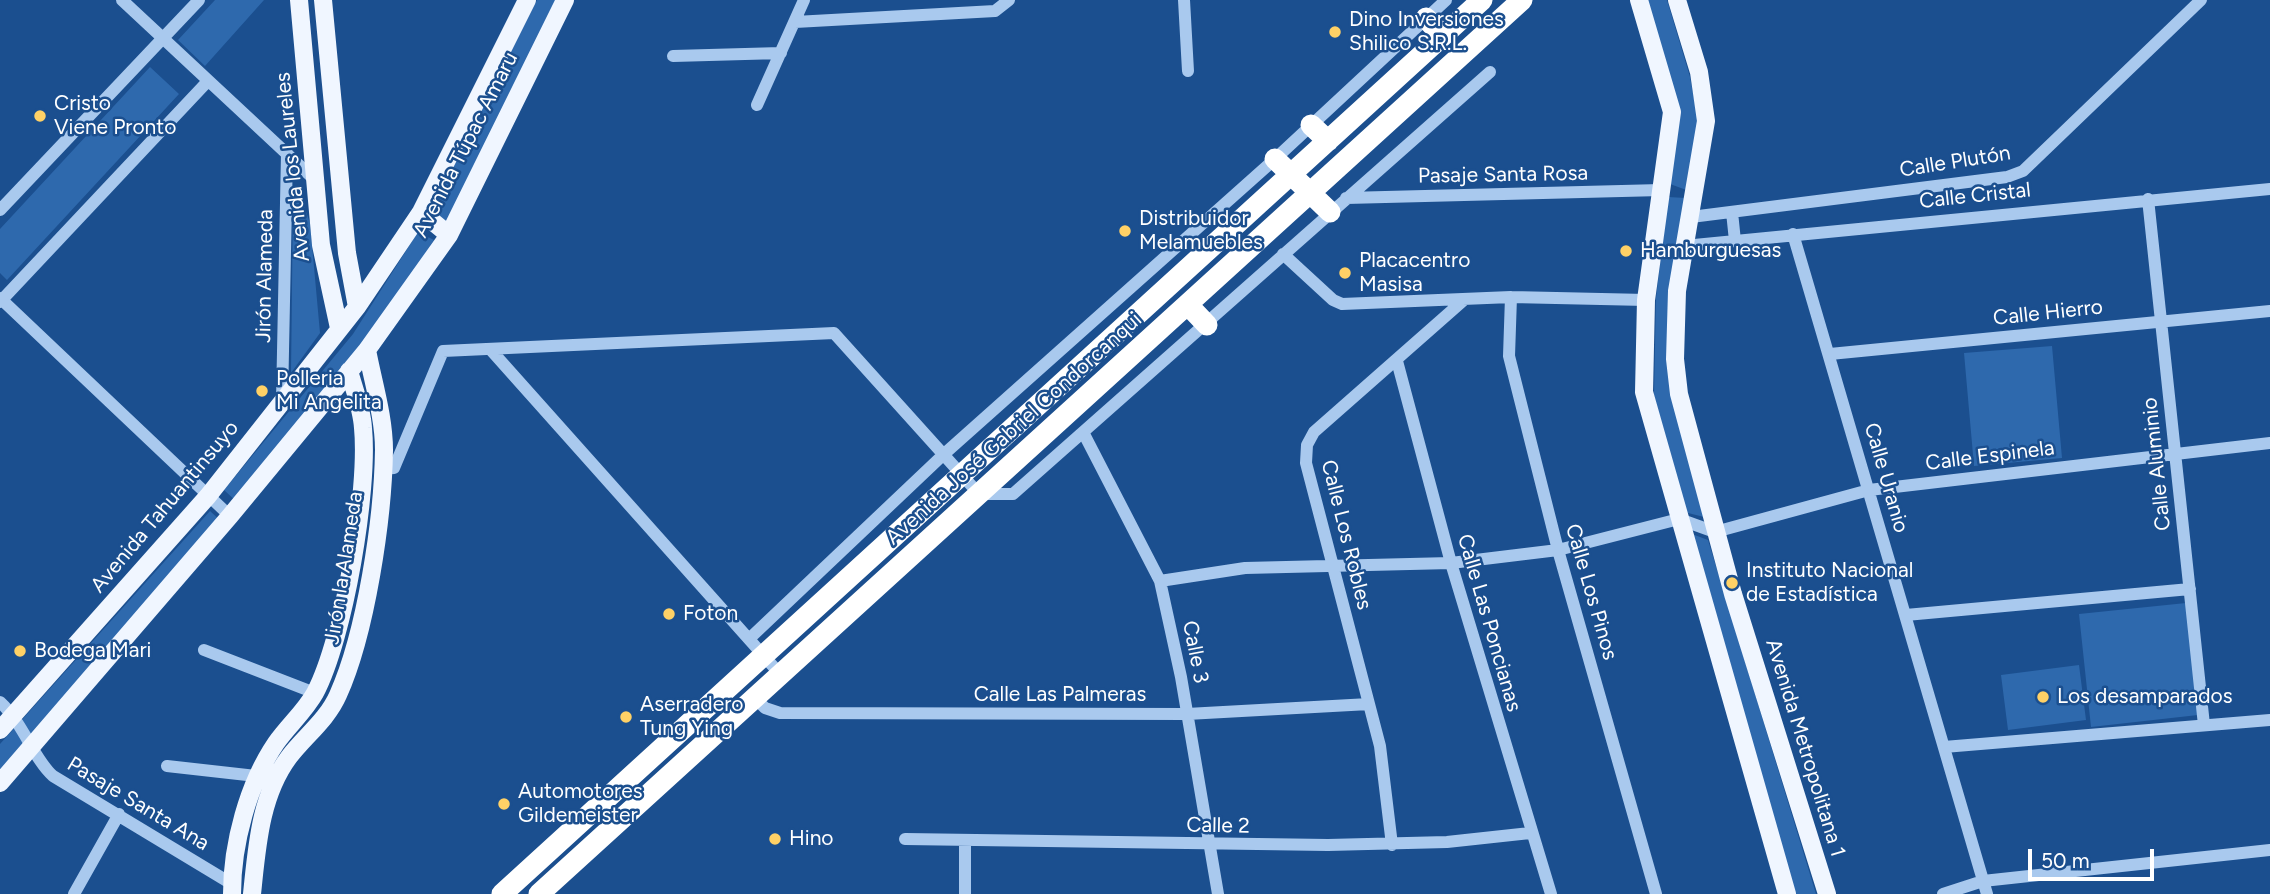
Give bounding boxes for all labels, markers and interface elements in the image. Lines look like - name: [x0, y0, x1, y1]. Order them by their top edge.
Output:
- place label: Dino Inversiones Shilico S.R.L.: [1349, 7, 1504, 57]
- marker: Dino Inversiones Shilico S.R.L.: [1327, 24, 1343, 40]
- street label: Avenida Túpac Amaru: [408, 48, 524, 242]
- street label: Avenida los Laureles: [271, 71, 315, 263]
- place label: Cristo Viene Pronto: [54, 91, 176, 141]
- marker: Cristo Viene Pronto: [32, 108, 48, 124]
- street label: Calle Plutón: [1898, 141, 2012, 183]
- street label: Pasaje Santa Rosa: [1418, 161, 1588, 189]
- street label: Calle Cristal: [1918, 178, 2032, 214]
- place label: Distribuidor Melamuebles: [1139, 206, 1263, 256]
- street label: Jirón Alameda: [251, 209, 279, 343]
- marker: Distribuidor Melamuebles: [1117, 223, 1133, 239]
- place label: Hamburguesas: [1640, 238, 1781, 264]
- marker: Hamburguesas: [1618, 243, 1634, 259]
- place label: Placacentro Masisa: [1359, 248, 1470, 298]
- marker: Placacentro Masisa: [1337, 265, 1353, 281]
- street label: Calle Hierro: [1992, 295, 2104, 331]
- street label: Avenida José Gabriel Condorcanqui: [881, 307, 1147, 551]
- place label: Polleria Mi Angelita: [276, 366, 382, 416]
- marker: Polleria Mi Angelita: [254, 383, 270, 399]
- street label: Calle Aluminio: [2137, 396, 2177, 532]
- street label: Avenida Tahuantinsuyo: [86, 416, 244, 598]
- street label: Calle Uranio: [1858, 420, 1914, 536]
- street label: Calle Espinela: [1924, 436, 2056, 476]
- street label: Calle Los Robles: [1315, 458, 1377, 612]
- street label: Jirón la Alameda: [319, 490, 369, 646]
- street label: Calle Los Pinos: [1560, 521, 1622, 663]
- street label: Calle Las Poncianas: [1452, 531, 1526, 715]
- place label: Instituto Nacional de Estadística: [1746, 558, 1913, 608]
- marker: Instituto Nacional de Estadística: [1724, 575, 1740, 591]
- place label: Foton: [683, 601, 738, 627]
- marker: Foton: [661, 606, 677, 622]
- street label: Calle 3: [1177, 619, 1213, 685]
- street label: Avenida Metropolitana 1: [1760, 636, 1850, 860]
- place label: Bodega Mari: [34, 638, 151, 664]
- marker: Bodega Mari: [12, 643, 28, 659]
- street label: Calle Las Palmeras: [974, 682, 1146, 708]
- place label: Los desamparados: [2057, 684, 2232, 710]
- marker: Los desamparados: [2035, 689, 2051, 705]
- place label: Aserradero Tung Ying: [640, 692, 743, 742]
- marker: Aserradero Tung Ying: [618, 709, 634, 725]
- street label: Pasaje Santa Ana: [62, 752, 214, 856]
- place label: Automotores Gildemeister: [518, 779, 642, 829]
- marker: Automotores Gildemeister: [496, 796, 512, 812]
- street label: Calle 2: [1186, 813, 1250, 839]
- place label: Hino: [789, 826, 834, 852]
- marker: Hino: [767, 831, 783, 847]
- scale bar: [2032, 834, 2158, 878]
- text: 50 m: [2041, 848, 2090, 873]

